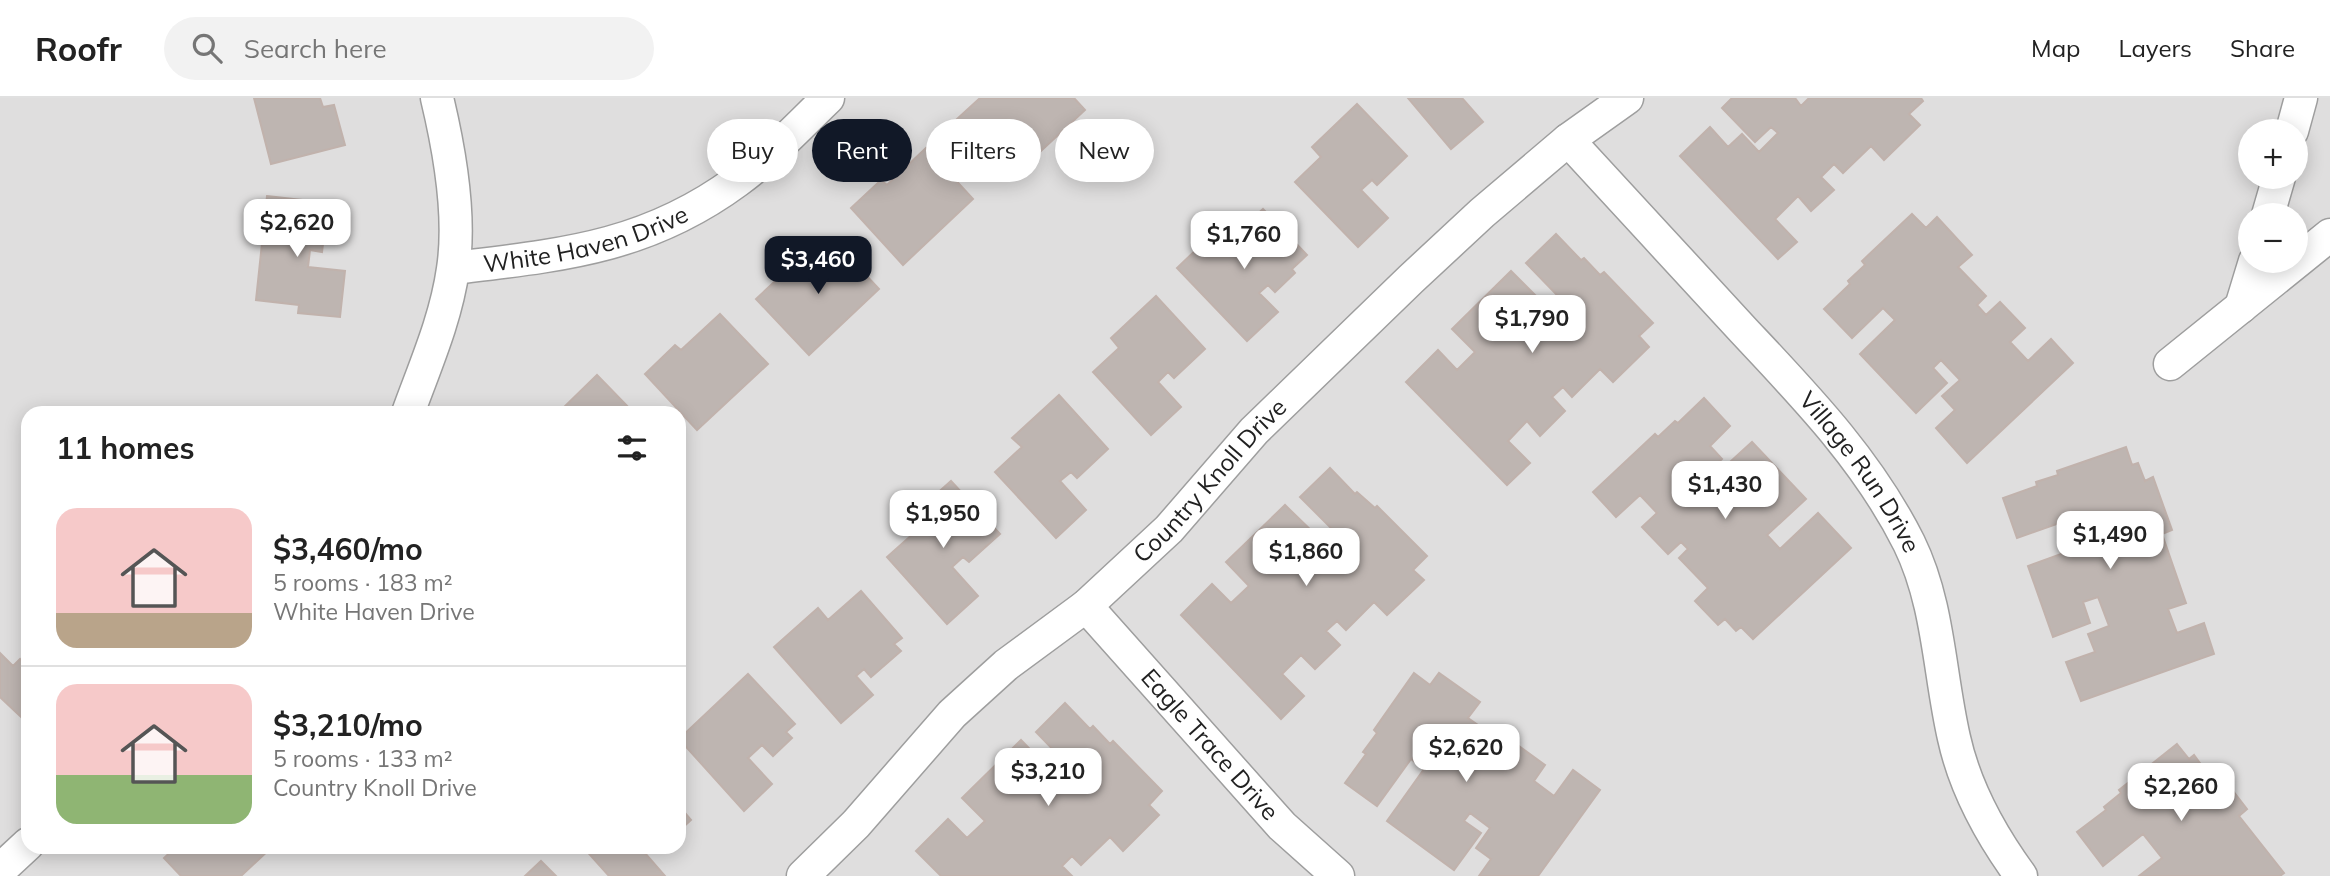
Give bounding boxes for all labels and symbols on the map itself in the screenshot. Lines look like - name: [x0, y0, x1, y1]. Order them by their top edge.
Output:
- street label: White Haven Drive: [481, 198, 693, 278]
- pin: $2,620: [240, 200, 354, 259]
- pin: $1,760: [1187, 212, 1301, 271]
- pin: $3,460: [761, 236, 875, 296]
- pin: $1,790: [1475, 296, 1589, 355]
- street label: Village Run Drive: [1793, 385, 1927, 557]
- street label: Country Knoll Drive: [1126, 392, 1292, 569]
- pin: $1,430: [1668, 462, 1782, 521]
- pin: $1,950: [886, 490, 1000, 550]
- pin: $1,490: [2053, 512, 2167, 571]
- pin: $1,860: [1249, 528, 1363, 588]
- street label: Eagle Trace Drive: [1135, 662, 1286, 826]
- pin: $2,620: [1409, 724, 1523, 784]
- pin: $3,210: [991, 748, 1105, 808]
- pin: $2,260: [2124, 764, 2238, 823]

